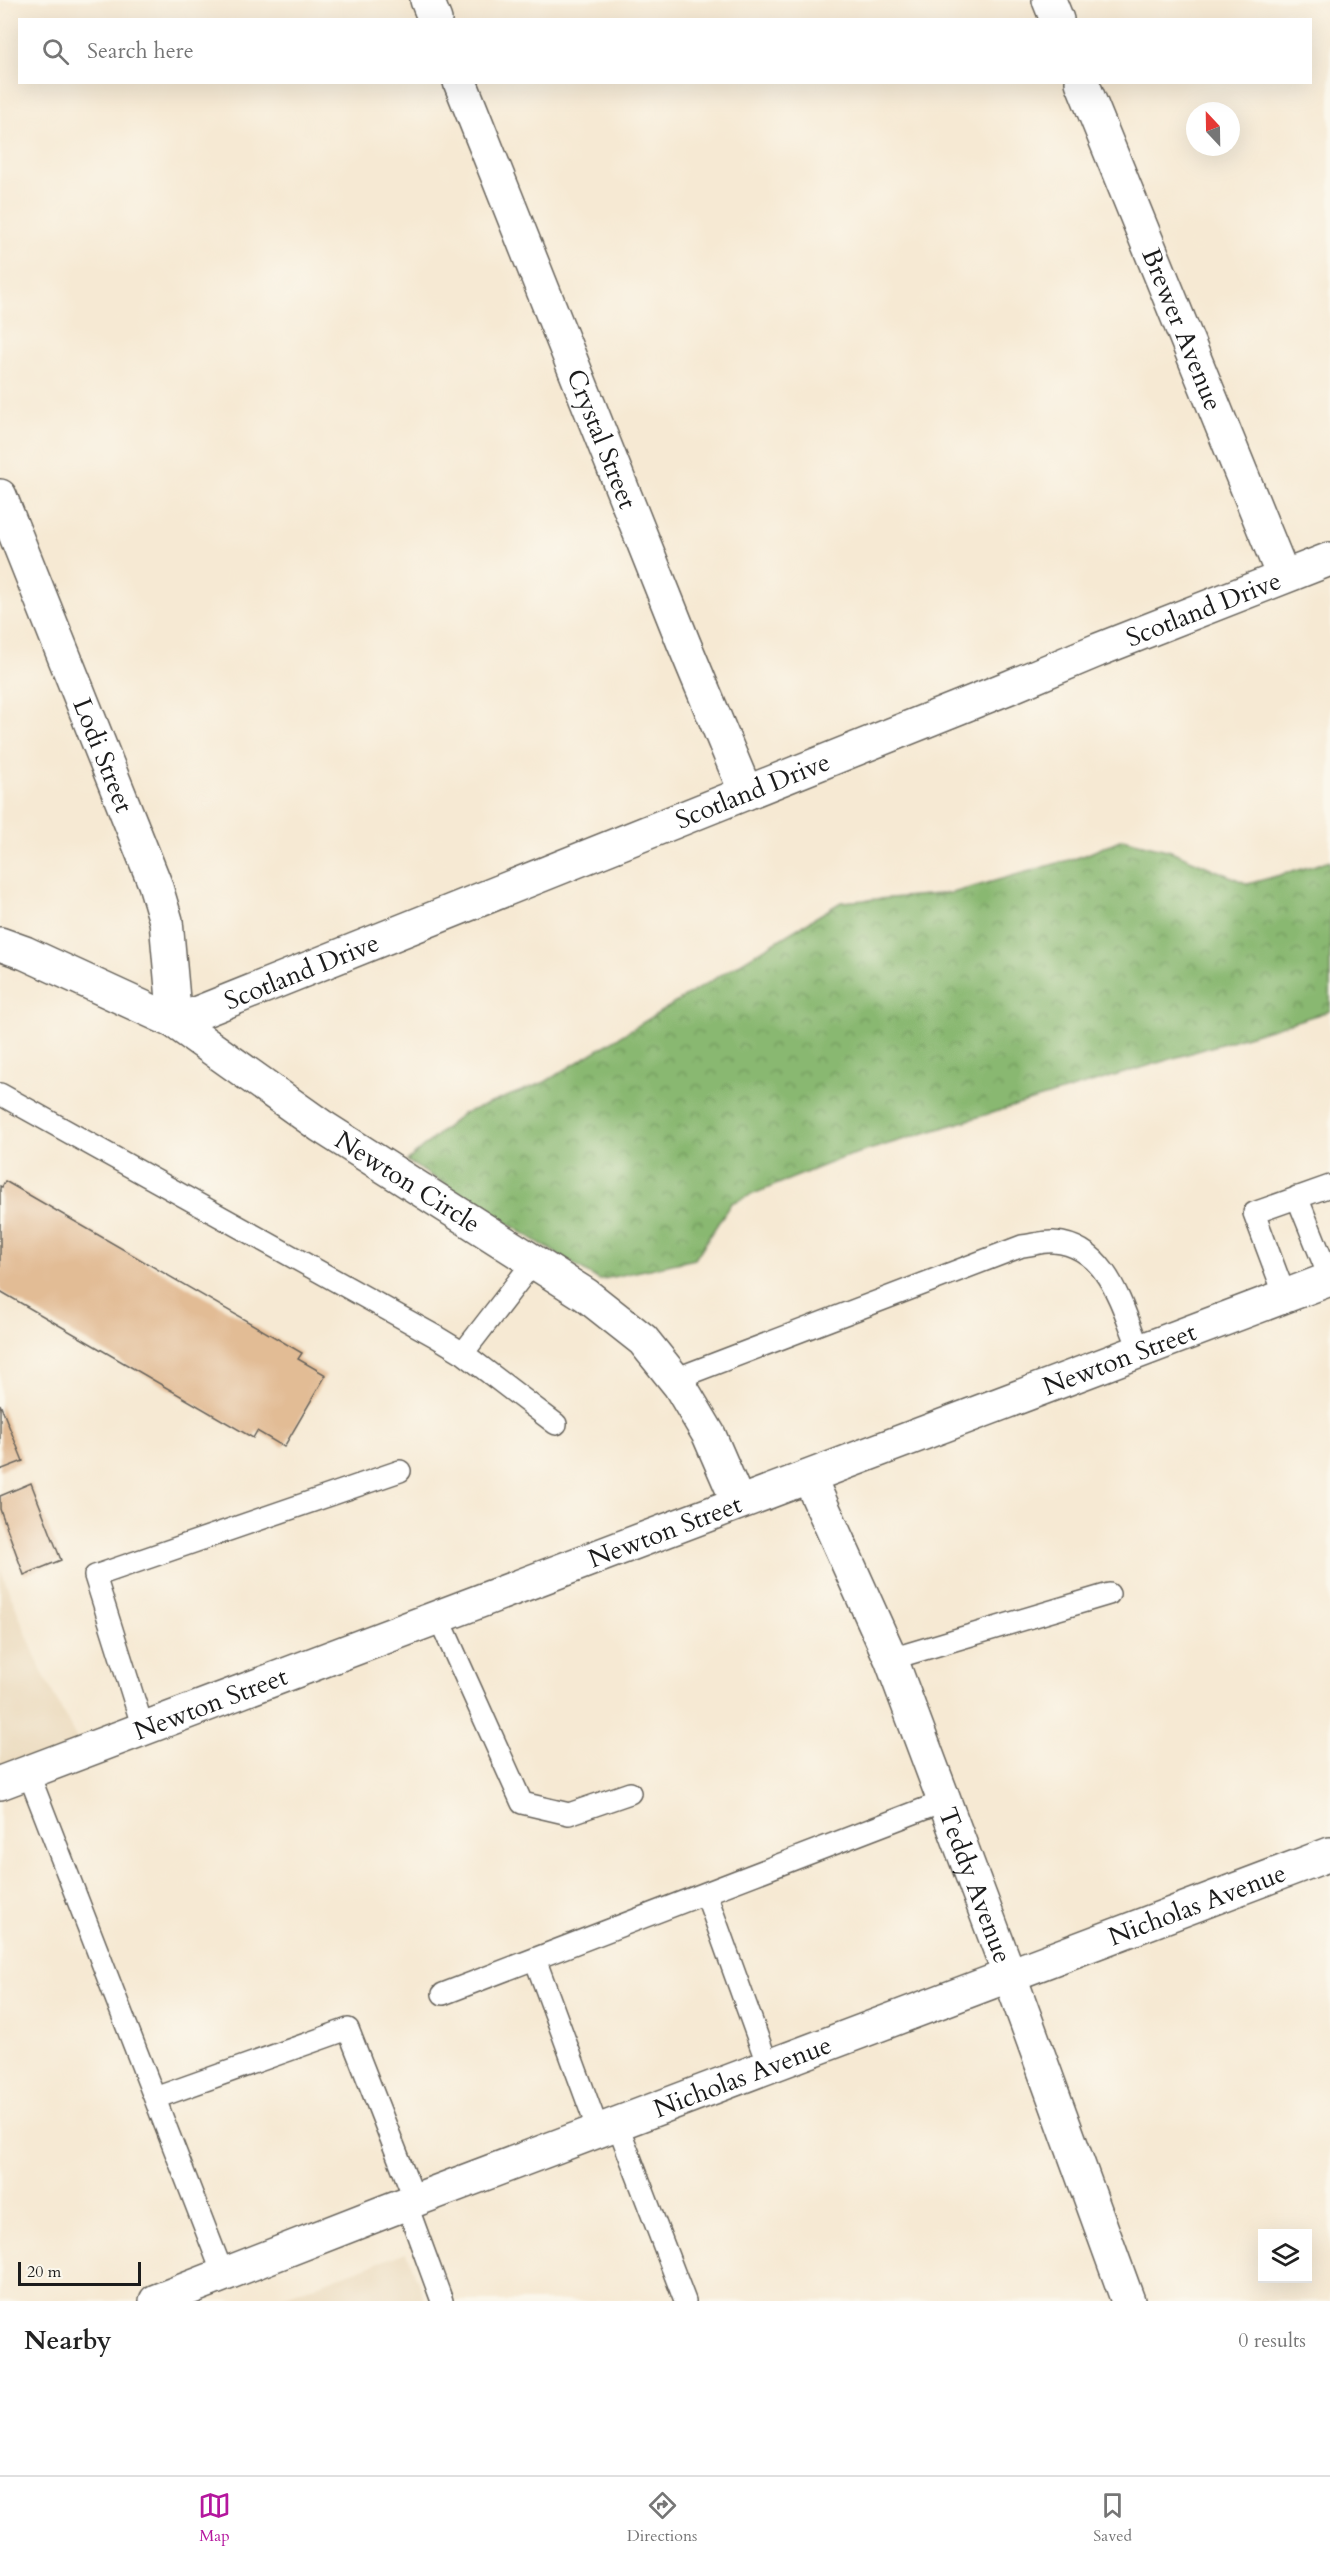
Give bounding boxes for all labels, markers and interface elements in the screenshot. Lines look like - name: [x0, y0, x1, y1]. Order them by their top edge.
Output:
- search box: [18, 18, 1312, 84]
- icon: search: [39, 35, 72, 68]
- text: Search here: [87, 36, 194, 66]
- north arrow: [1186, 102, 1240, 156]
- street label: Brewer Avenue: [1134, 243, 1231, 416]
- street label: Crystal Street: [559, 364, 646, 514]
- street label: Scotland Drive: [1121, 563, 1286, 655]
- street label: Lodi Street: [65, 693, 142, 818]
- street label: Scotland Drive: [670, 744, 835, 837]
- street label: Scotland Drive: [219, 925, 384, 1018]
- street label: Newton Circle: [329, 1122, 487, 1241]
- street label: Newton Street: [1038, 1314, 1201, 1404]
- street label: Newton Street: [583, 1486, 747, 1576]
- street label: Newton Street: [129, 1658, 292, 1748]
- street label: Teddy Avenue: [931, 1802, 1021, 1968]
- street label: Nicholas Avenue: [1103, 1855, 1291, 1954]
- street label: Nicholas Avenue: [648, 2027, 836, 2126]
- map controls: [1258, 2229, 1312, 2283]
- button: layers: [1258, 2229, 1312, 2283]
- scale bar: [18, 2259, 141, 2286]
- text: 20 m: [27, 2261, 61, 2283]
- text: Nearby: [24, 2323, 112, 2358]
- text: 0 results: [1238, 2327, 1306, 2354]
- tab: Map: [198, 2489, 231, 2547]
- tab: Directions: [627, 2489, 697, 2547]
- tab: Saved: [1093, 2489, 1132, 2547]

